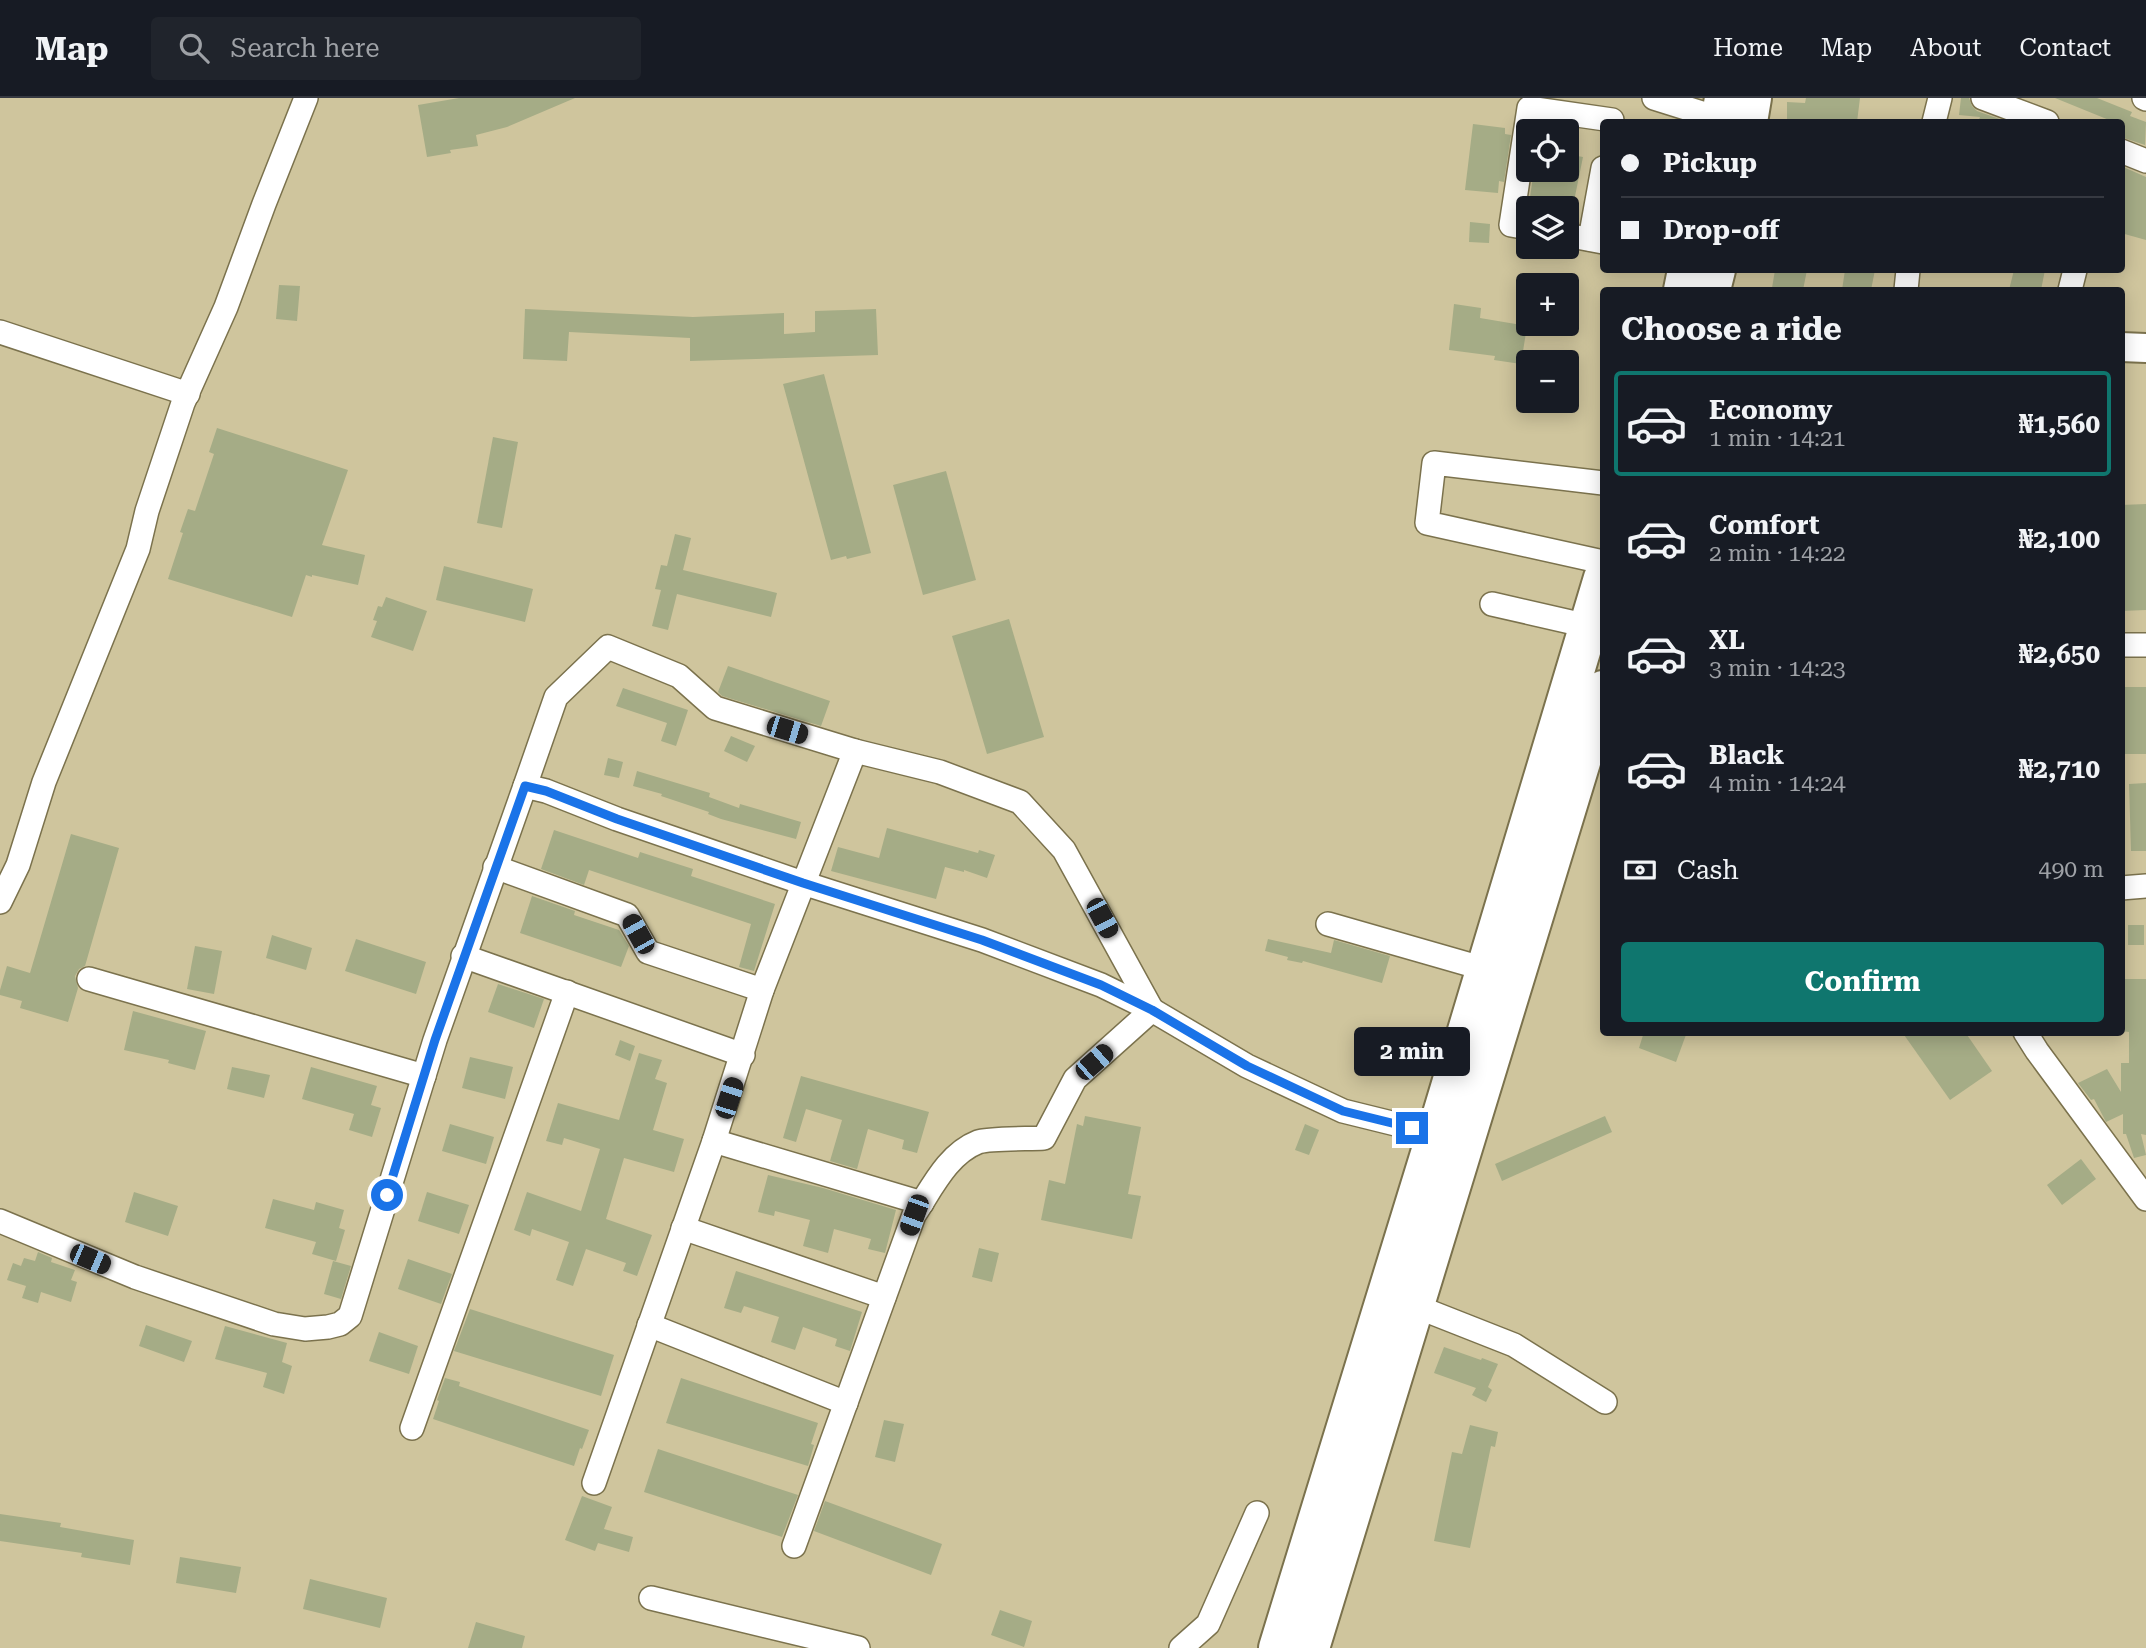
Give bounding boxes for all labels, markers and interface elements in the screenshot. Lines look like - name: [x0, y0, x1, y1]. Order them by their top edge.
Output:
- search box: [151, 17, 641, 80]
- text: Map: [35, 29, 109, 68]
- icon: search: [175, 29, 213, 67]
- text: Search here: [231, 33, 380, 63]
- text: Home: [1713, 34, 1783, 62]
- text: Map: [1821, 34, 1872, 62]
- text: About: [1910, 34, 1981, 62]
- text: Contact: [2019, 34, 2111, 62]
- map controls: [1516, 119, 1579, 413]
- button: locate: [1516, 119, 1579, 182]
- text: Pickup: [1663, 148, 1757, 178]
- button: layers: [1516, 196, 1579, 259]
- text: Drop-off: [1663, 215, 1779, 245]
- button: +: [1516, 273, 1579, 336]
- text: Choose a ride: [1621, 310, 1842, 348]
- button: −: [1516, 350, 1579, 413]
- icon: car: [1625, 392, 1688, 455]
- text: Economy: [1709, 395, 1832, 425]
- text: ₦1,560: [2019, 409, 2100, 439]
- text: 1 min · 14:21: [1709, 425, 1846, 452]
- icon: car: [1625, 507, 1688, 570]
- text: Comfort: [1709, 510, 1819, 540]
- text: ₦2,100: [2019, 524, 2100, 554]
- text: 2 min · 14:22: [1709, 540, 1846, 567]
- icon: car: [1625, 622, 1688, 685]
- text: XL: [1709, 625, 1745, 655]
- text: ₦2,650: [2019, 639, 2100, 669]
- text: 3 min · 14:23: [1709, 655, 1846, 682]
- car: [764, 714, 811, 746]
- icon: car: [1625, 737, 1688, 800]
- text: Black: [1709, 740, 1784, 770]
- text: ₦2,710: [2019, 754, 2100, 784]
- text: 4 min · 14:24: [1709, 770, 1846, 797]
- icon: cash: [1621, 851, 1659, 889]
- text: Cash: [1677, 855, 1739, 885]
- text: 490 m: [2039, 856, 2104, 883]
- car: [1083, 895, 1122, 941]
- car: [619, 911, 658, 957]
- button: Confirm: [1621, 942, 2104, 1022]
- callout: 2 min: [1354, 1026, 1470, 1076]
- text: 2 min: [1380, 1038, 1444, 1065]
- car: [1072, 1040, 1117, 1084]
- car: [713, 1075, 746, 1121]
- route end: [1396, 1112, 1428, 1144]
- route start: [371, 1179, 403, 1211]
- car: [897, 1192, 932, 1238]
- car: [67, 1241, 114, 1277]

